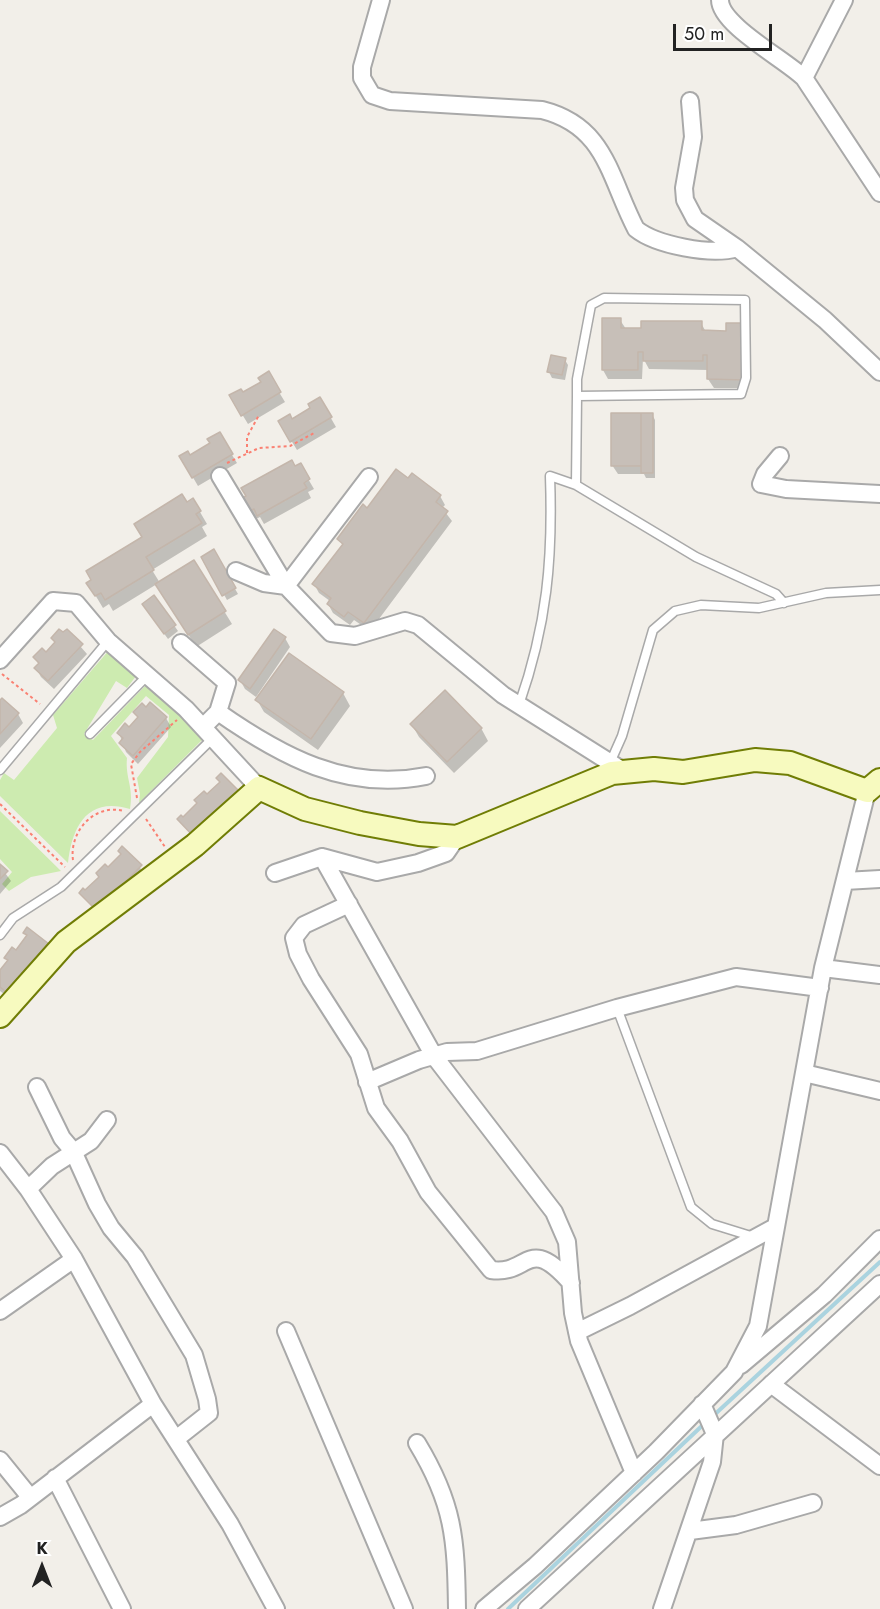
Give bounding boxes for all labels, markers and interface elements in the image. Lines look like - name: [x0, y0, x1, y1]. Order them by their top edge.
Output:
- scale bar: [676, 12, 775, 50]
- text: 50 m: [684, 21, 724, 47]
- north arrow: [12, 1537, 72, 1597]
- text: K: [36, 1537, 48, 1560]

